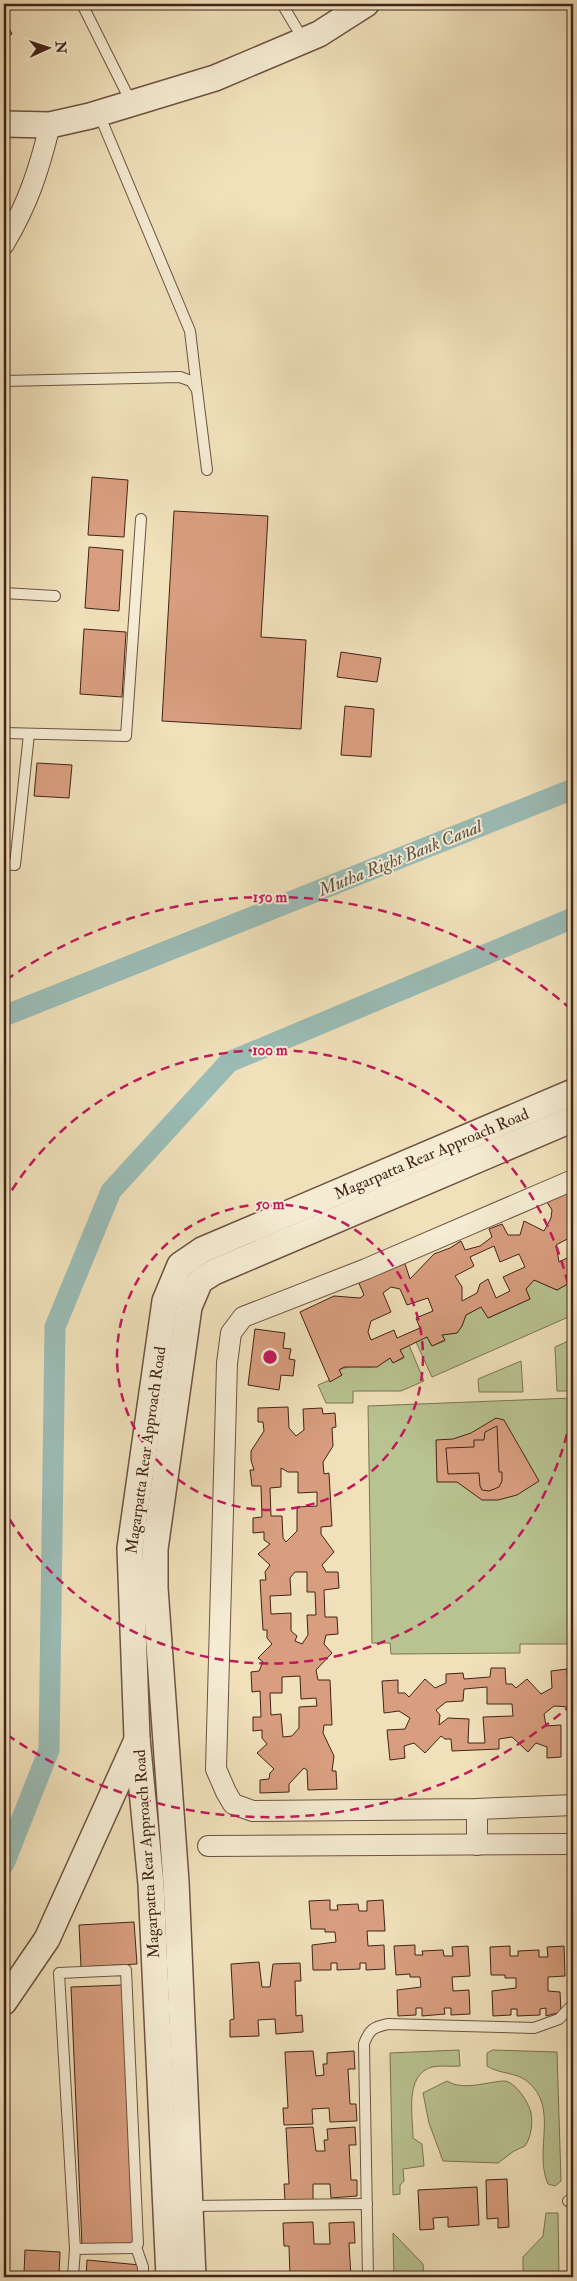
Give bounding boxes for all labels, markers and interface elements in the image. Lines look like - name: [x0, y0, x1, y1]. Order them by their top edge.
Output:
- north arrow: [22, 22, 72, 72]
- text: N: [52, 40, 69, 55]
- water label: Mutha Right Bank Canal: [314, 815, 487, 902]
- text: 150 m: [253, 888, 287, 907]
- text: 100 m: [252, 1041, 288, 1060]
- street label: Magarpatta Rear Approach Road: [331, 1104, 532, 1205]
- text: 50 m: [256, 1195, 285, 1214]
- street label: Magarpatta Rear Approach Road: [122, 1345, 171, 1555]
- centre of rings: [261, 1348, 279, 1366]
- street label: Magarpatta Rear Approach Road: [130, 1749, 165, 1959]

